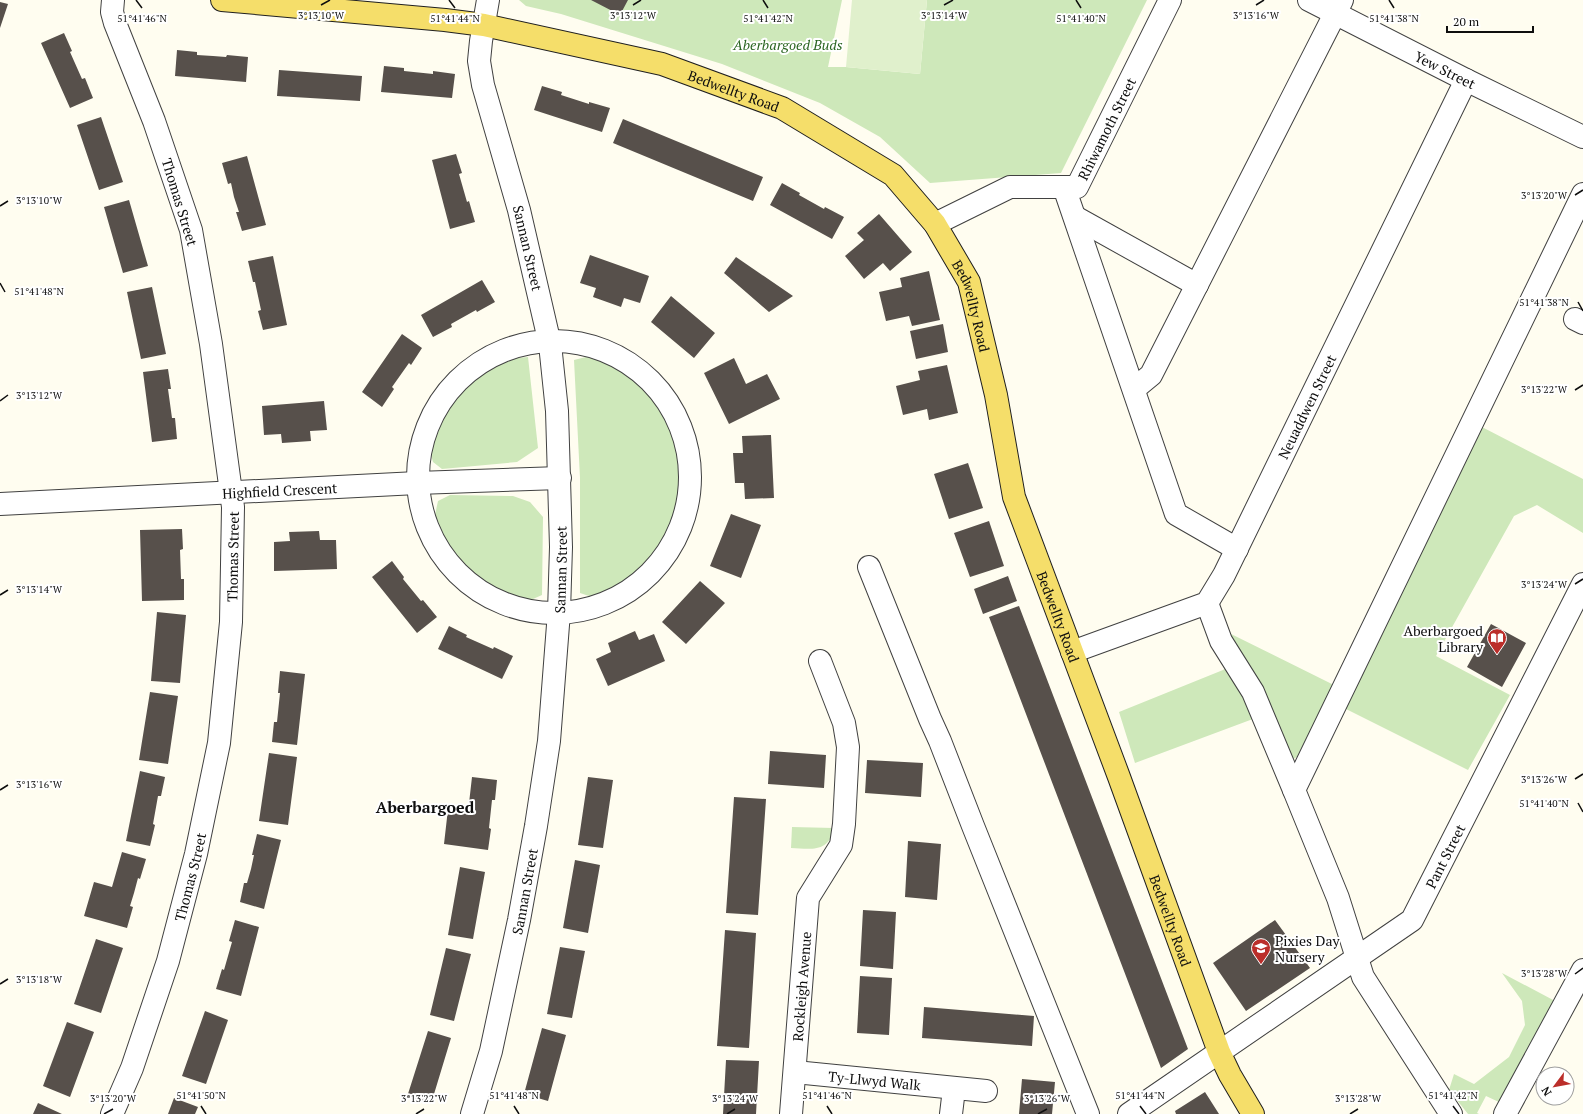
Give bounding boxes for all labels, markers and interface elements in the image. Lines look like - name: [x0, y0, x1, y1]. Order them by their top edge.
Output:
- scale bar: [1447, 8, 1533, 34]
- text: 3°13'10"W: [298, 9, 345, 22]
- text: 3°13'12"W: [610, 9, 657, 22]
- text: 3°13'14"W: [921, 9, 968, 22]
- text: 3°13'16"W: [1233, 9, 1280, 22]
- text: 51°41'46"N: [117, 12, 167, 25]
- text: 51°41'44"N: [430, 12, 480, 25]
- text: 51°41'42"N: [743, 12, 793, 25]
- text: 51°41'40"N: [1056, 12, 1106, 25]
- text: 51°41'38"N: [1369, 12, 1419, 25]
- text: 20 m: [1453, 14, 1480, 29]
- park label: Aberbargoed Buds: [732, 35, 843, 54]
- street label: Yew Street: [1412, 46, 1480, 93]
- street label: Bedwellty Road: [686, 65, 782, 116]
- street label: Rhiwamoth Street: [1073, 73, 1140, 183]
- street label: Thomas Street: [158, 156, 203, 249]
- text: 3°13'20"W: [1521, 189, 1568, 202]
- text: 3°13'10"W: [16, 194, 63, 207]
- street label: Sannan Street: [509, 203, 547, 293]
- street label: Bedwellty Road: [948, 256, 995, 354]
- text: 51°41'48"N: [14, 285, 64, 298]
- text: 51°41'38"N: [1519, 296, 1569, 309]
- street label: Neuaddwen Street: [1273, 350, 1340, 462]
- text: 3°13'22"W: [1521, 383, 1568, 396]
- text: 3°13'12"W: [16, 389, 63, 402]
- street label: Highfield Crescent: [222, 477, 338, 502]
- street label: Thomas Street: [222, 510, 242, 602]
- street label: Sannan Street: [549, 525, 571, 614]
- street label: Bedwellty Road: [1033, 568, 1085, 665]
- text: 3°13'24"W: [1521, 578, 1568, 591]
- text: 3°13'14"W: [16, 583, 63, 596]
- place label: Aberbargoed Library: [1403, 621, 1484, 656]
- library icon: Aberbargoed Library: [1486, 627, 1508, 655]
- text: 3°13'26"W: [1521, 773, 1568, 786]
- text: 3°13'16"W: [16, 778, 63, 791]
- district label: Aberbargoed: [376, 796, 475, 818]
- text: 51°41'40"N: [1519, 797, 1569, 810]
- street label: Pant Street: [1420, 820, 1469, 891]
- street label: Thomas Street: [169, 830, 210, 923]
- street label: Sannan Street: [507, 846, 541, 936]
- street label: Bedwellty Road: [1146, 872, 1197, 969]
- street label: Rockleigh Avenue: [787, 931, 815, 1042]
- place label: Pixies Day Nursery: [1275, 931, 1341, 966]
- school or university icon: Pixies Day Nursery: [1250, 937, 1272, 965]
- text: 3°13'28"W: [1521, 967, 1568, 980]
- text: 3°13'18"W: [16, 973, 63, 986]
- street label: Ty-Llwyd Walk: [827, 1066, 923, 1094]
- north arrow: [1535, 1066, 1575, 1106]
- text: N: [1538, 1083, 1555, 1099]
- text: 51°41'50"N: [176, 1089, 226, 1102]
- text: 51°41'48"N: [489, 1089, 539, 1102]
- text: 51°41'46"N: [802, 1089, 852, 1102]
- text: 51°41'44"N: [1115, 1089, 1165, 1102]
- text: 51°41'42"N: [1428, 1089, 1478, 1102]
- text: 3°13'20"W: [90, 1092, 137, 1105]
- text: 3°13'22"W: [401, 1092, 448, 1105]
- text: 3°13'24"W: [712, 1092, 759, 1105]
- text: 3°13'26"W: [1024, 1092, 1071, 1105]
- text: 3°13'28"W: [1335, 1092, 1382, 1105]

